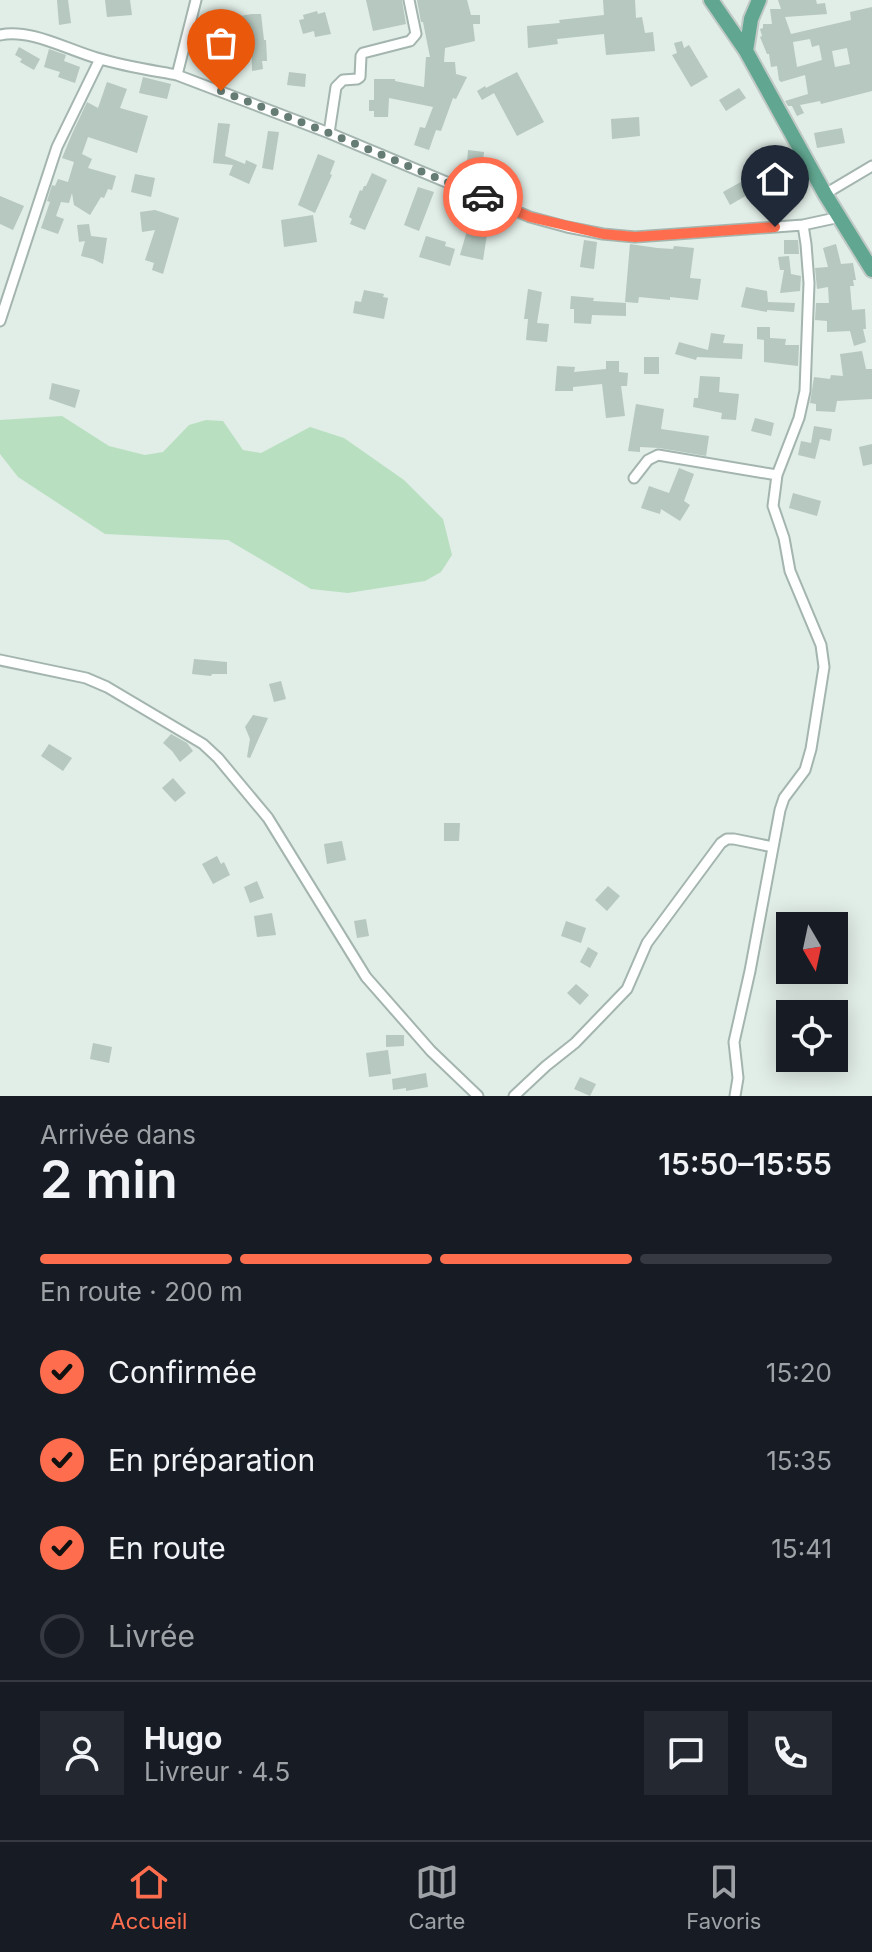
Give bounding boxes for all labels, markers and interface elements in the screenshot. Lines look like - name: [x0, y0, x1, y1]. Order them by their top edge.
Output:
- pin: [187, 9, 255, 91]
- icon: bag: [199, 21, 243, 65]
- pin: [741, 145, 809, 227]
- courier: [443, 157, 523, 237]
- icon: home: [753, 157, 797, 201]
- icon: car: [461, 175, 505, 219]
- north arrow: [776, 912, 848, 984]
- map controls: [776, 912, 848, 1072]
- button: locate: [776, 1000, 848, 1072]
- text: Arrivée dans: [40, 1119, 196, 1150]
- text: 15:50–15:55: [658, 1146, 832, 1182]
- text: 2 min: [40, 1148, 178, 1211]
- text: En route · 200 m: [40, 1276, 243, 1307]
- icon: check: [40, 1350, 84, 1394]
- text: Confirmée: [108, 1354, 257, 1390]
- text: 15:20: [766, 1357, 832, 1388]
- icon: check: [40, 1438, 84, 1482]
- text: En préparation: [108, 1442, 315, 1478]
- text: 15:35: [766, 1445, 832, 1476]
- icon: check: [40, 1526, 84, 1570]
- text: En route: [108, 1530, 226, 1566]
- text: 15:41: [771, 1533, 832, 1564]
- text: Livrée: [108, 1618, 195, 1654]
- button: person: [40, 1711, 124, 1795]
- button: chat: [644, 1711, 728, 1795]
- button: phone: [748, 1711, 832, 1795]
- text: Hugo: [144, 1720, 222, 1756]
- text: Livreur · 4.5: [144, 1756, 290, 1787]
- tab: Accueil: [111, 1860, 187, 1934]
- tab: Carte: [408, 1860, 465, 1934]
- tab: Favoris: [686, 1860, 761, 1934]

